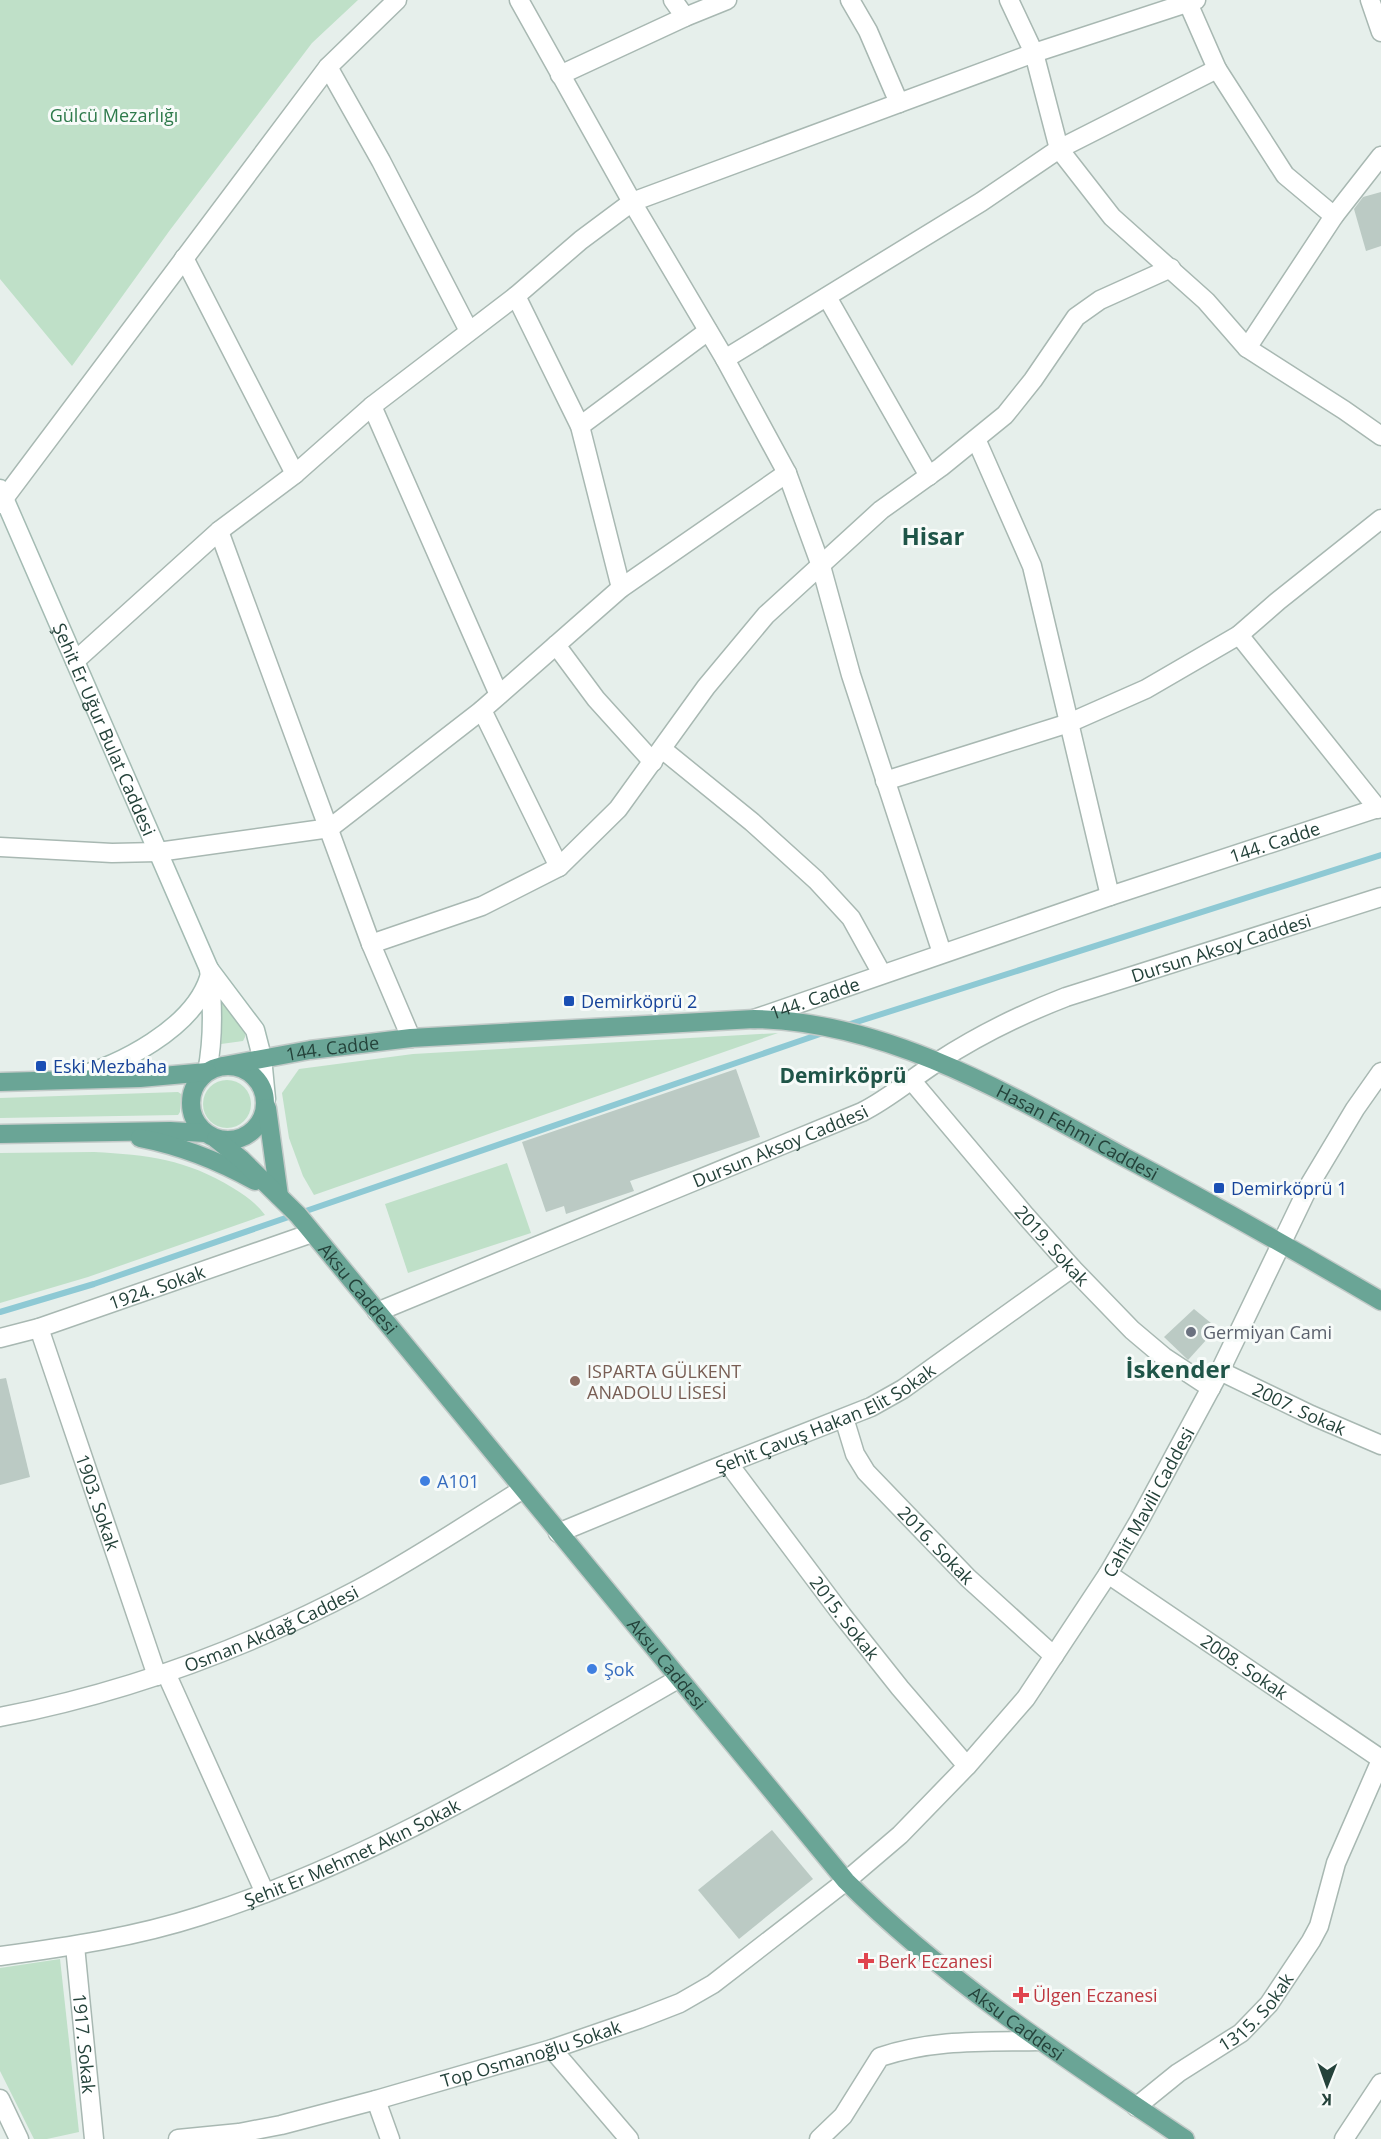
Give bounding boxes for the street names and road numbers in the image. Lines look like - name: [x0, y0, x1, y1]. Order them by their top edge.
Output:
- street label: Şehit Er Uğur Bulat Caddesi: [48, 619, 161, 839]
- street label: 144. Cadde: [1226, 816, 1323, 868]
- street label: Dursun Aksoy Caddesi: [1128, 908, 1314, 988]
- street label: 144. Cadde: [766, 971, 863, 1025]
- street label: 144. Cadde: [284, 1030, 380, 1066]
- street label: Hasan Fehmi Caddesi: [993, 1079, 1163, 1185]
- street label: Dursun Aksoy Caddesi: [689, 1099, 872, 1193]
- street label: 2019. Sokak: [1010, 1200, 1095, 1291]
- street label: Aksu Caddesi: [314, 1238, 403, 1339]
- street label: 1924. Sokak: [106, 1259, 209, 1315]
- street label: Şehit Çavuş Hakan Elit Sokak: [712, 1358, 940, 1479]
- street label: 2007. Sokak: [1249, 1377, 1350, 1441]
- street label: Cahit Mavili Caddesi: [1097, 1423, 1199, 1582]
- street label: 1903. Sokak: [71, 1451, 126, 1554]
- street label: 2016. Sokak: [893, 1501, 980, 1590]
- street label: 2015. Sokak: [805, 1571, 885, 1665]
- street label: Osman Akdağ Caddesi: [181, 1580, 362, 1677]
- street label: Aksu Caddesi: [622, 1613, 712, 1714]
- street label: 2008. Sokak: [1196, 1629, 1293, 1705]
- street label: Şehit Er Mehmet Akın Sokak: [241, 1793, 464, 1912]
- street label: 1315. Sokak: [1214, 1968, 1299, 2056]
- street label: Aksu Caddesi: [965, 1981, 1069, 2066]
- street label: 1917. Sokak: [68, 1992, 102, 2095]
- street label: Top Osmanoğlu Sokak: [438, 2014, 625, 2093]

